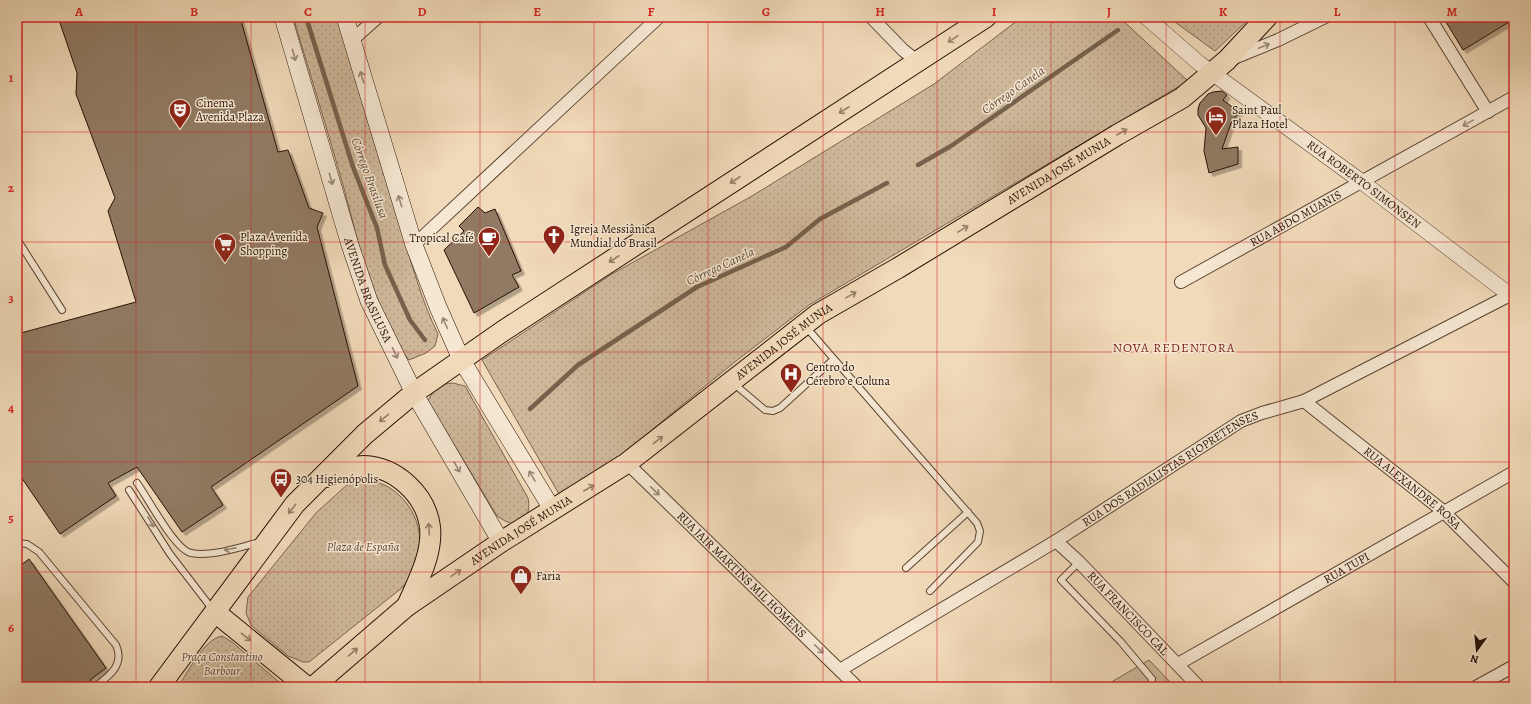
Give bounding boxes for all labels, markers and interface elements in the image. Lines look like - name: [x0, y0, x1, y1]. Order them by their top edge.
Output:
- text: A: [74, 3, 84, 20]
- text: B: [190, 3, 198, 20]
- text: C: [304, 3, 312, 20]
- text: D: [417, 3, 427, 20]
- text: E: [533, 3, 541, 20]
- text: F: [648, 3, 655, 20]
- text: G: [762, 3, 770, 20]
- text: H: [875, 3, 885, 20]
- text: I: [992, 3, 997, 20]
- text: J: [1107, 3, 1111, 20]
- text: K: [1219, 3, 1228, 20]
- text: L: [1334, 3, 1341, 20]
- text: M: [1447, 3, 1458, 20]
- one-way arrow: [947, 35, 959, 43]
- one-way arrow: [1257, 41, 1269, 49]
- one-way arrow: [291, 48, 298, 61]
- water label: Córrego Canela: [978, 62, 1048, 118]
- text: 1: [9, 69, 14, 86]
- one-way arrow: [358, 71, 365, 84]
- place label: Cinema Avenida Plaza: [195, 95, 264, 125]
- theatre icon: Cinema Avenida Plaza: [167, 97, 193, 130]
- place label: Saint Paul Plaza Hotel: [1232, 102, 1288, 132]
- hotel icon: Saint Paul Plaza Hotel: [1203, 104, 1229, 137]
- one-way arrow: [839, 106, 850, 114]
- one-way arrow: [1462, 120, 1474, 127]
- one-way arrow: [1116, 128, 1128, 136]
- street label: AVENIDA JOSÉ MUNIA: [1003, 132, 1114, 208]
- water label: Córrego Brasilusa: [347, 135, 393, 221]
- street label: RUA ROBERTO SIMONSEN: [1304, 136, 1425, 232]
- one-way arrow: [328, 173, 335, 186]
- one-way arrow: [729, 177, 741, 185]
- text: 2: [8, 179, 15, 196]
- street label: RUA ABDO MUANIS: [1247, 186, 1344, 250]
- one-way arrow: [396, 196, 404, 208]
- place label: Igreja Messiânica Mundial do Brasil: [570, 221, 657, 251]
- church icon: Igreja Messiânica Mundial do Brasil: [541, 223, 567, 256]
- cafe icon: Tropical Café: [476, 225, 502, 258]
- one-way arrow: [957, 225, 968, 233]
- place label: Plaza Avenida Shopping: [240, 229, 308, 259]
- place label: Tropical Café: [410, 230, 474, 246]
- supermarket icon: Plaza Avenida Shopping: [212, 231, 238, 264]
- street label: AVENIDA BRASILUSA: [340, 235, 396, 346]
- water label: Córrego Canela: [683, 243, 757, 289]
- one-way arrow: [609, 255, 620, 263]
- text: 3: [8, 289, 14, 306]
- one-way arrow: [845, 290, 857, 298]
- street label: AVENIDA JOSÉ MUNIA: [731, 299, 836, 384]
- one-way arrow: [441, 318, 449, 330]
- district label: NOVA REDENTORA: [1113, 339, 1235, 356]
- one-way arrow: [392, 347, 399, 359]
- place label: Centro do Cérebro e Coluna: [806, 359, 890, 389]
- hospital icon: Centro do Cérebro e Coluna: [778, 361, 804, 394]
- text: 4: [8, 399, 14, 416]
- street label: RUA DOS RADIALISTAS RIOPRETENSES: [1079, 407, 1261, 530]
- one-way arrow: [379, 413, 390, 422]
- one-way arrow: [652, 435, 663, 444]
- street label: RUA ALEXANDRE ROSA: [1360, 443, 1465, 533]
- one-way arrow: [454, 461, 462, 473]
- bus stop icon: 304 Higienópolis: [268, 466, 294, 499]
- one-way arrow: [527, 470, 535, 482]
- place label: 304 Higienópolis: [296, 471, 378, 487]
- one-way arrow: [583, 484, 595, 492]
- one-way arrow: [650, 486, 660, 495]
- street label: AVENIDA JOSÉ MUNIA: [466, 491, 576, 569]
- one-way arrow: [288, 503, 296, 514]
- street label: RUA JAIR MARTINS MIL HOMENS: [673, 508, 810, 641]
- text: 5: [8, 509, 14, 526]
- one-way arrow: [147, 516, 155, 528]
- one-way arrow: [425, 523, 432, 536]
- park label: Plaza de España: [327, 539, 400, 555]
- one-way arrow: [224, 545, 237, 553]
- street label: RUA TUPI: [1321, 548, 1372, 587]
- shop icon: Faria: [508, 563, 534, 596]
- place label: Faria: [536, 568, 561, 584]
- street label: RUA FRANCISCO CAL: [1084, 568, 1173, 659]
- one-way arrow: [450, 569, 461, 577]
- text: 6: [8, 619, 14, 636]
- north arrow: [1457, 630, 1497, 670]
- one-way arrow: [240, 632, 251, 641]
- one-way arrow: [814, 644, 824, 654]
- one-way arrow: [348, 648, 358, 657]
- park label: Praça Constantino Barbour: [181, 649, 263, 679]
- text: N: [1469, 651, 1480, 667]

